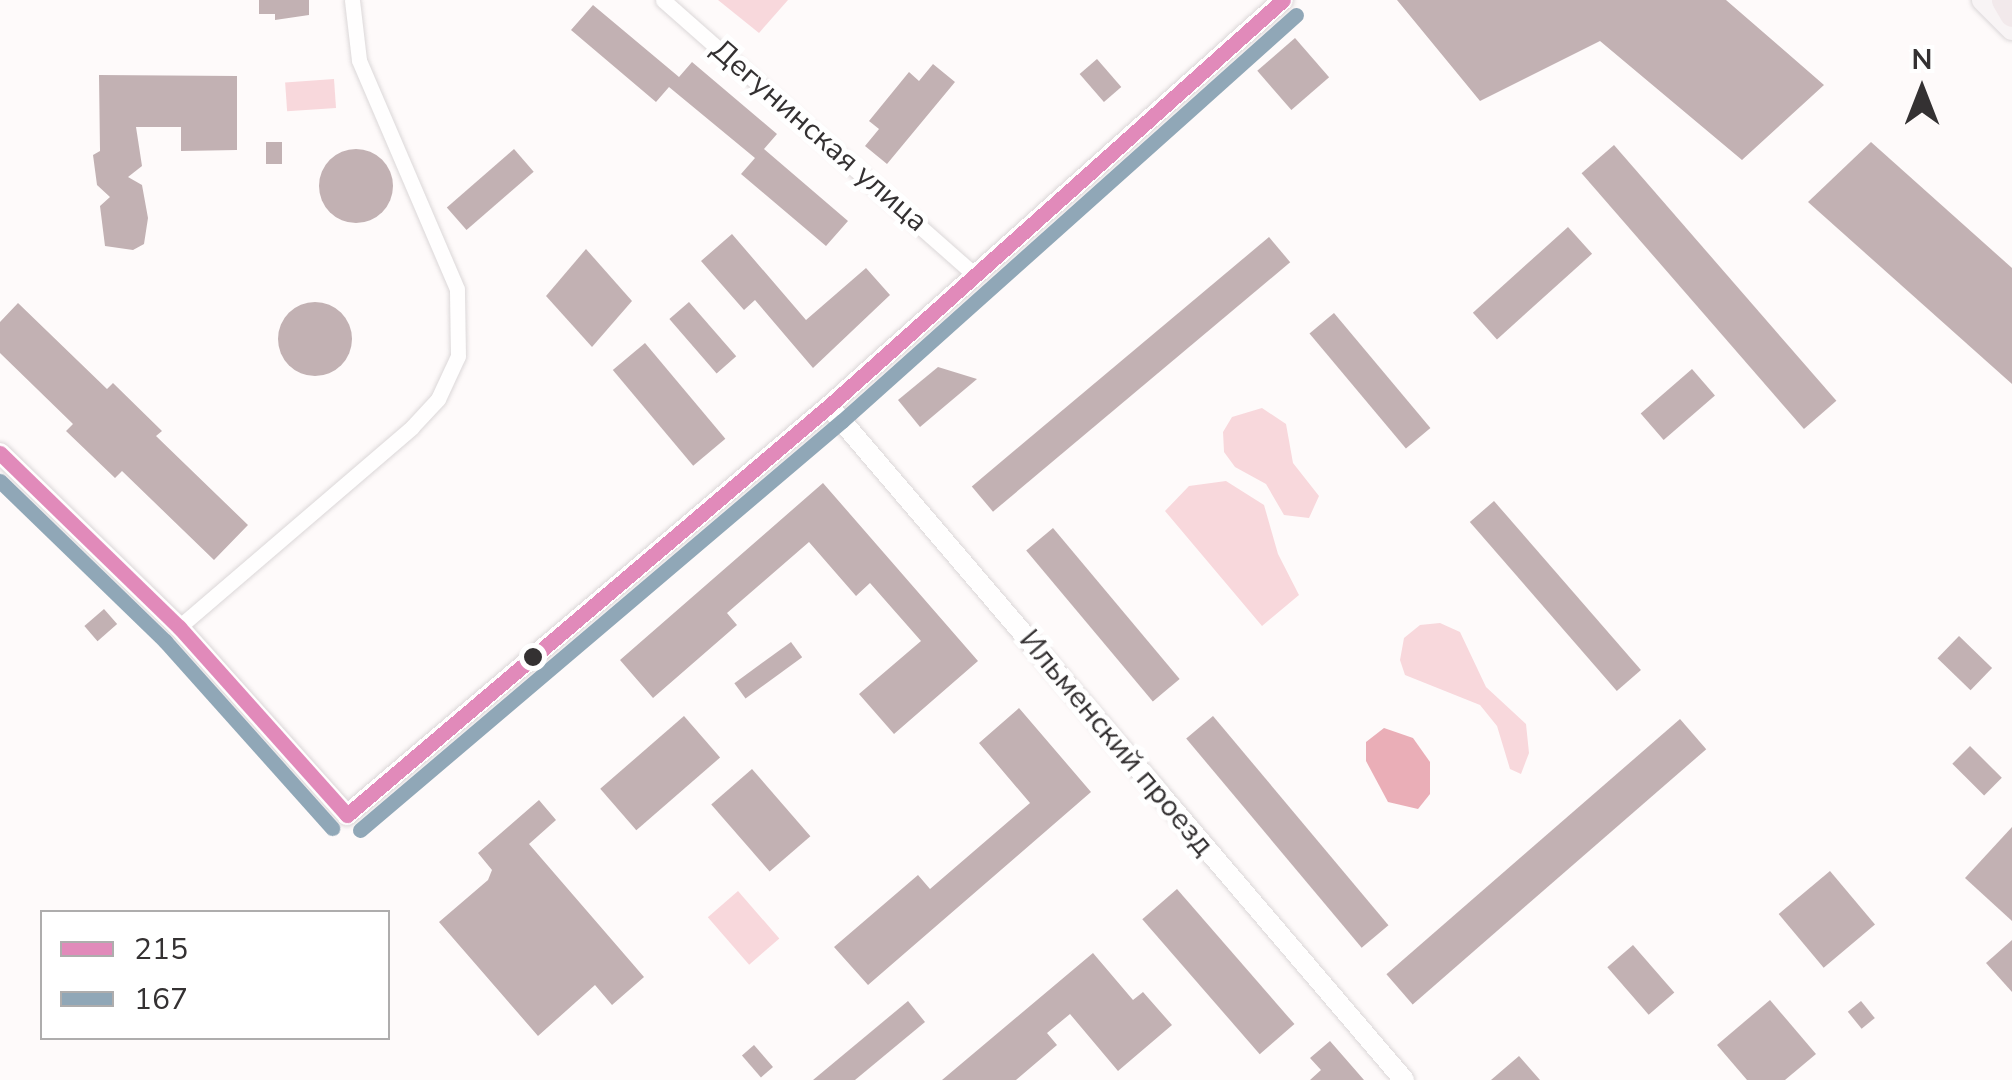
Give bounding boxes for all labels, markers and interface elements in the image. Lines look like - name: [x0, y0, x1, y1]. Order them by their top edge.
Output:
- street label: Дегунинская улица: [703, 32, 935, 240]
- north arrow: [1872, 40, 1972, 140]
- text: N: [1912, 41, 1932, 79]
- street label: Ильменский проезд: [1011, 623, 1221, 863]
- unlabelled marker: [523, 647, 543, 667]
- legend: [40, 910, 390, 1040]
- text: 215: [134, 929, 188, 970]
- text: 167: [134, 979, 188, 1020]

